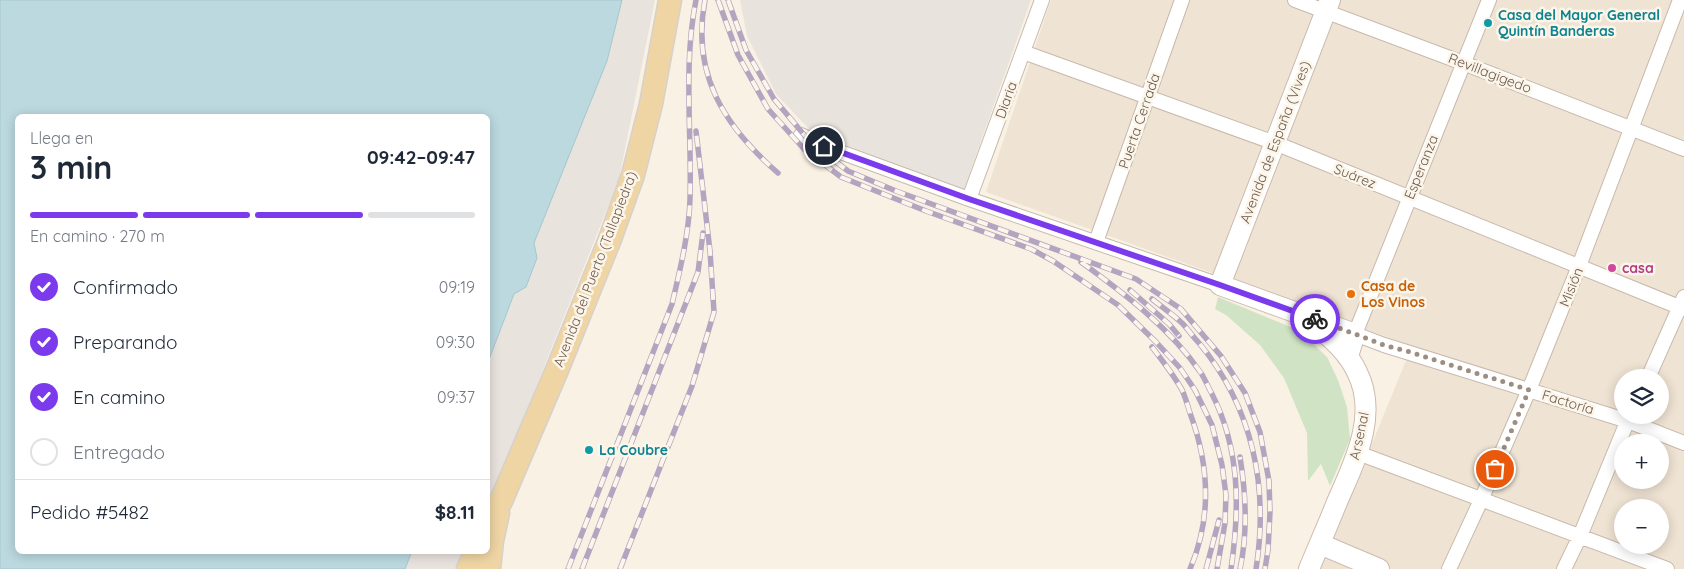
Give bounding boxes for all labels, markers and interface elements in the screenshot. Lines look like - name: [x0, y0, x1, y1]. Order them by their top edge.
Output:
- place label: Casa del Mayor General Quintín Banderas: [1498, 6, 1660, 40]
- marker: Casa del Mayor General Quintín Banderas: [1482, 17, 1494, 29]
- street label: Revillagigedo: [1446, 49, 1534, 97]
- street label: Avenida de España (Vives): [1236, 58, 1314, 226]
- street label: Puerta Cerrada: [1114, 71, 1164, 171]
- street label: Diaria: [991, 79, 1021, 121]
- pin: [803, 125, 845, 167]
- text: Llega en: [30, 128, 93, 148]
- icon: home: [810, 132, 838, 160]
- street label: Esperanza: [1400, 132, 1442, 202]
- text: 09:42–09:47: [367, 145, 475, 169]
- text: 3 min: [30, 147, 112, 187]
- street label: Suárez: [1331, 159, 1379, 193]
- street label: Avenida del Puerto (Tallapiedra): [549, 169, 641, 369]
- text: En camino · 270 m: [30, 226, 165, 246]
- place label: casa: [1622, 259, 1654, 277]
- marker: casa: [1606, 262, 1618, 274]
- street label: Misión: [1555, 265, 1587, 309]
- icon: check: [30, 273, 58, 301]
- text: Confirmado: [73, 275, 178, 299]
- text: 09:19: [439, 277, 475, 297]
- place label: Casa de Los Vinos: [1361, 277, 1425, 311]
- marker: Casa de Los Vinos: [1345, 288, 1357, 300]
- courier: [1290, 294, 1340, 344]
- icon: bike: [1301, 305, 1329, 333]
- icon: check: [30, 328, 58, 356]
- text: Preparando: [73, 330, 178, 354]
- text: 09:30: [436, 332, 475, 352]
- map controls: [1614, 369, 1669, 554]
- button: layers: [1614, 369, 1669, 424]
- icon: check: [30, 383, 58, 411]
- text: En camino: [73, 385, 165, 409]
- street label: Factoría: [1540, 386, 1596, 418]
- text: 09:37: [437, 387, 475, 407]
- street label: Arsenal: [1345, 410, 1373, 462]
- button: +: [1614, 434, 1669, 489]
- text: Entregado: [73, 440, 165, 464]
- place label: La Coubre: [599, 441, 668, 459]
- marker: La Coubre: [583, 444, 595, 456]
- pin: [1474, 448, 1516, 490]
- icon: bag: [1481, 455, 1509, 483]
- button: −: [1614, 499, 1669, 554]
- text: Pedido #5482: [30, 500, 149, 524]
- text: $8.11: [435, 500, 475, 524]

